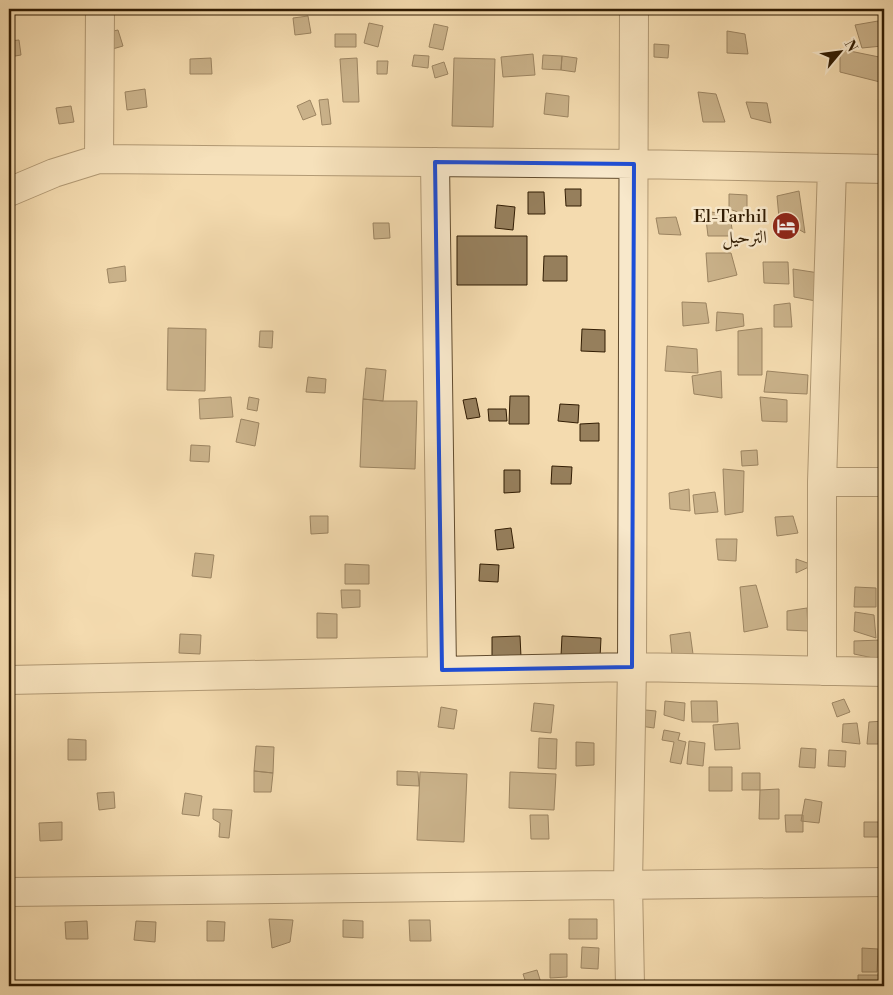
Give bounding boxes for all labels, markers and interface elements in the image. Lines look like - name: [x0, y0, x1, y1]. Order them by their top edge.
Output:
- north arrow: [816, 28, 866, 78]
- text: N: [840, 37, 861, 55]
- place label: El-Tarhil الترحيل: [693, 205, 768, 250]
- hotel icon: El-Tarhil الترحيل: [771, 211, 801, 241]

